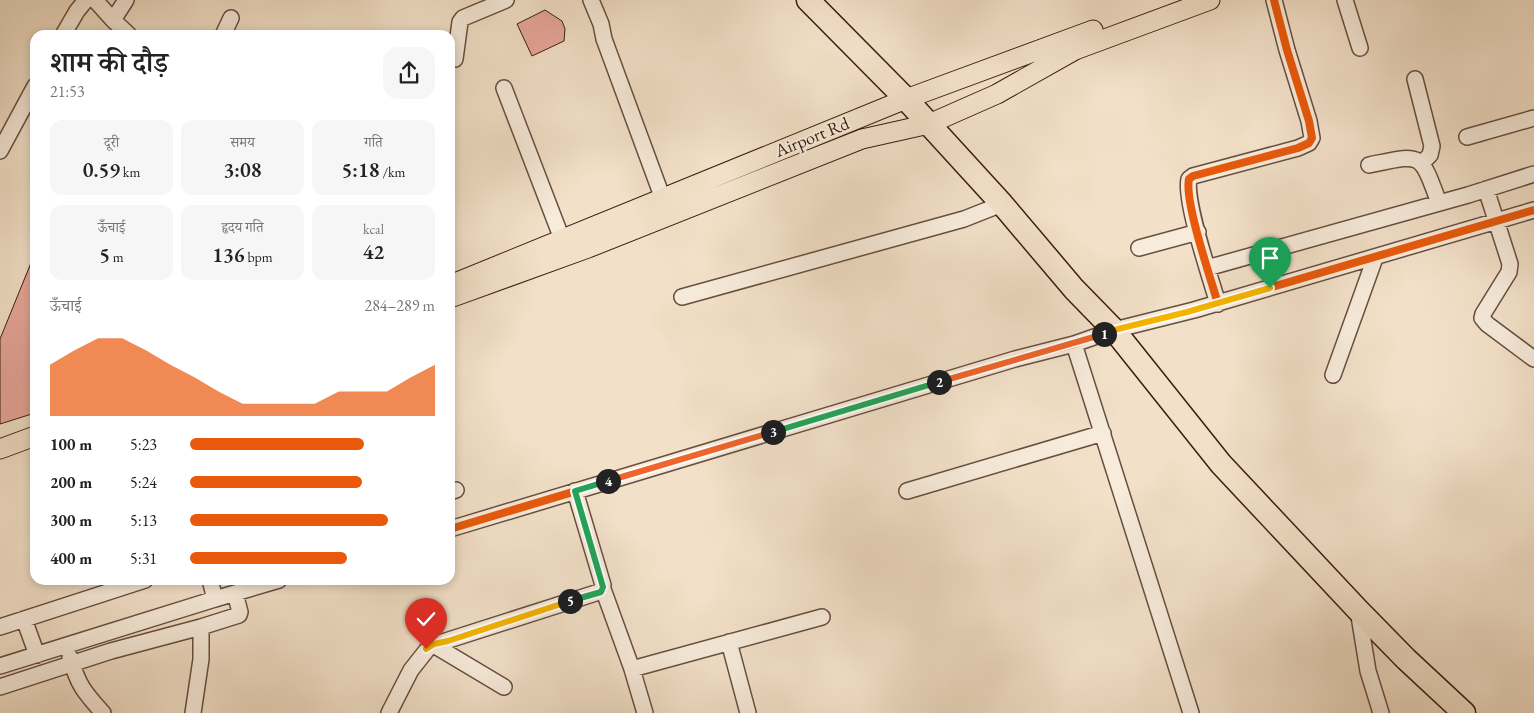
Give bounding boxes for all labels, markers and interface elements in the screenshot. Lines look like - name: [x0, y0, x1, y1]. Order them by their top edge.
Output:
- text: शाम की दौड़: [50, 44, 168, 80]
- button: share: [383, 47, 435, 99]
- text: 21:53: [50, 81, 85, 102]
- street label: Airport Rd: [770, 111, 853, 162]
- text: दूरी: [104, 133, 119, 151]
- text: समय: [230, 133, 255, 151]
- text: गति: [364, 133, 383, 151]
- text: 0.59: [83, 156, 120, 183]
- text: 3:08: [223, 156, 262, 183]
- text: 5:18: [342, 156, 380, 183]
- text: km: [120, 163, 140, 181]
- text: /km: [380, 163, 405, 181]
- text: ऊँचाई: [98, 218, 125, 236]
- text: हृदय गति: [221, 218, 264, 236]
- text: kcal: [363, 220, 384, 238]
- pin: [1249, 237, 1291, 288]
- text: 42: [363, 238, 384, 265]
- text: 5: [99, 241, 110, 268]
- text: 136: [212, 241, 245, 268]
- icon: arrive: [1256, 244, 1284, 272]
- text: m: [110, 248, 124, 266]
- text: bpm: [245, 248, 273, 266]
- text: ऊँचाई: [50, 295, 82, 316]
- text: 284–289 m: [364, 295, 435, 316]
- pin: 1: [1092, 322, 1116, 346]
- text: 1: [1101, 325, 1108, 343]
- pin: 2: [926, 370, 952, 394]
- text: 2: [936, 373, 943, 391]
- pin: 3: [760, 420, 786, 444]
- text: 3: [770, 423, 777, 441]
- text: 100 m: [50, 434, 92, 455]
- text: 5:23: [130, 434, 157, 455]
- pin: 4: [596, 468, 620, 494]
- text: 200 m: [50, 472, 92, 493]
- text: 5:24: [130, 472, 157, 493]
- text: 4: [605, 472, 612, 490]
- text: 300 m: [50, 510, 92, 531]
- text: 5:13: [130, 510, 157, 531]
- text: 400 m: [50, 548, 92, 569]
- text: 5:31: [130, 548, 157, 569]
- pin: 5: [558, 588, 582, 614]
- text: 5: [567, 592, 574, 610]
- pin: [405, 598, 447, 649]
- icon: check: [412, 605, 440, 633]

